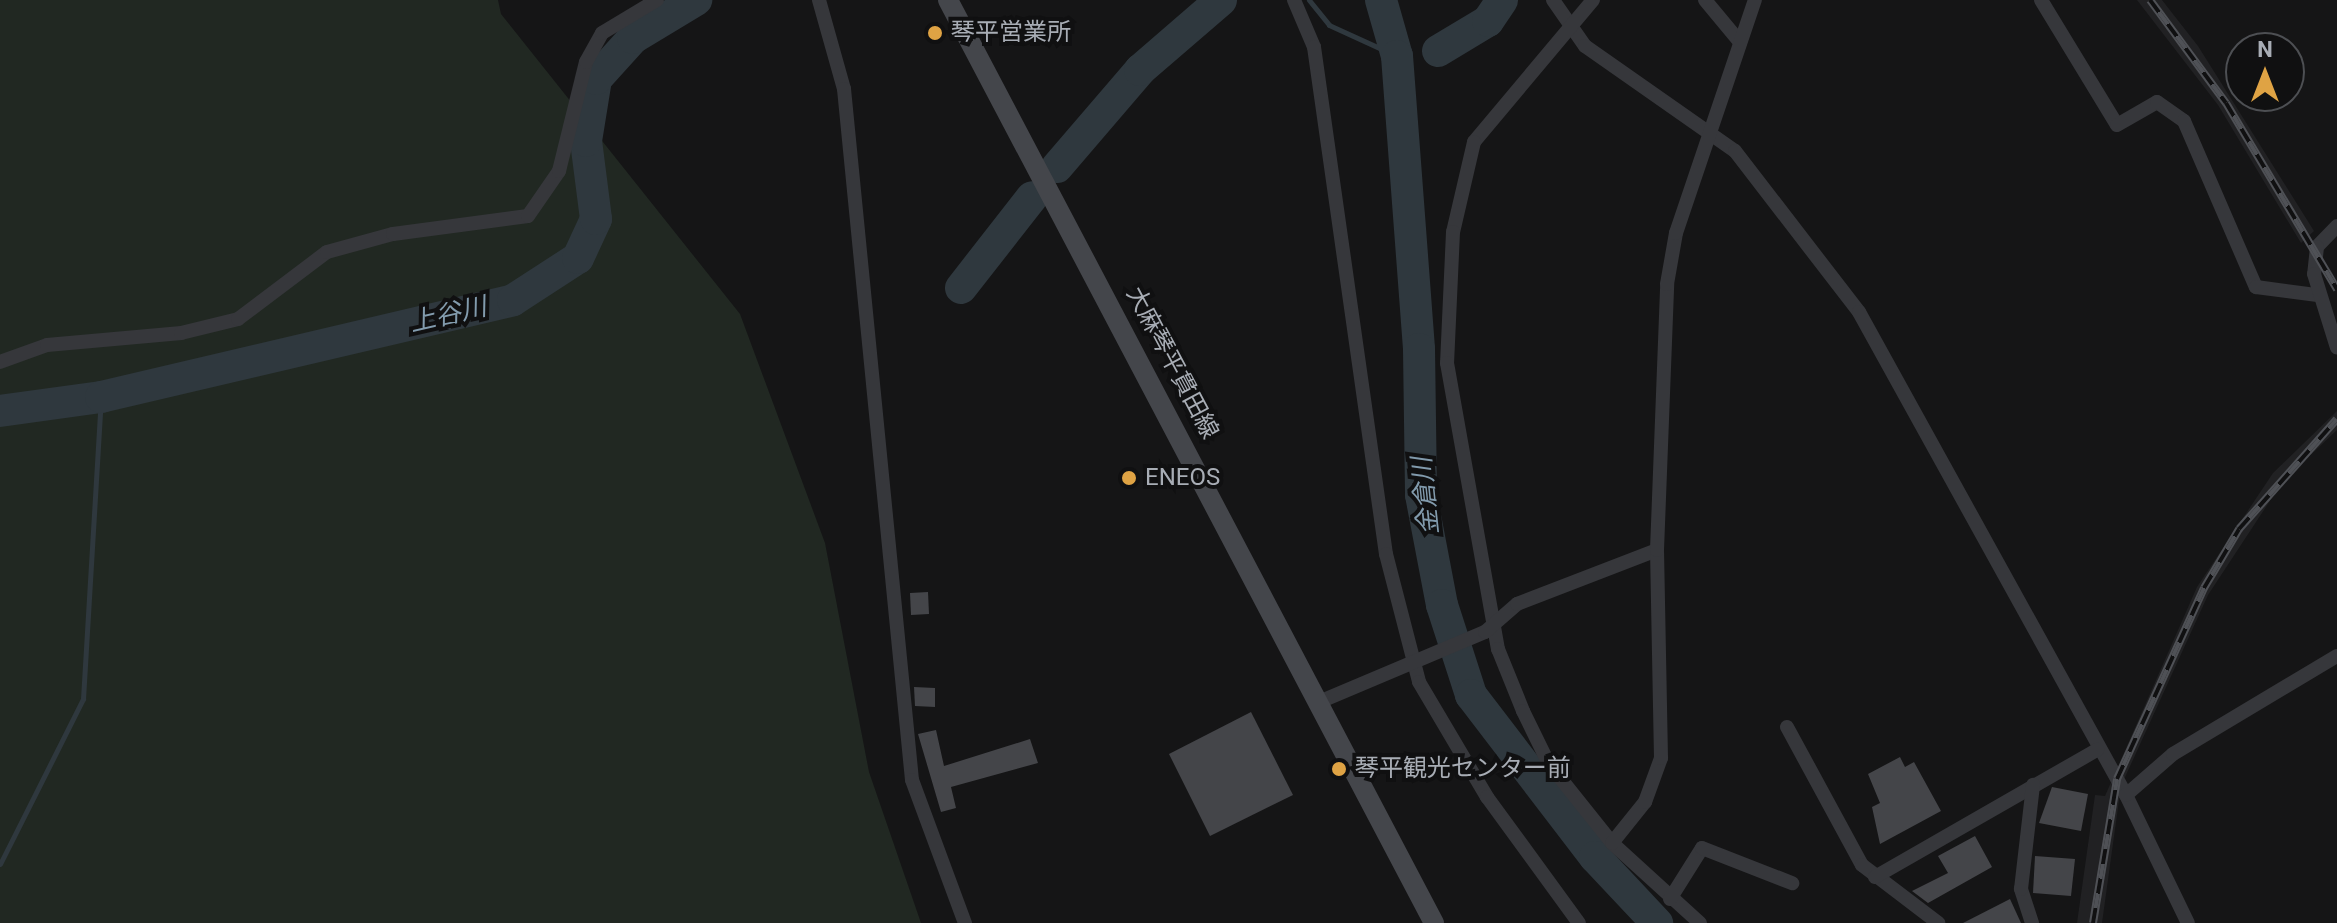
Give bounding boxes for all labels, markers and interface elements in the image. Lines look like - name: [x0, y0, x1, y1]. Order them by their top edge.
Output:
- place label: 琴平営業所: [951, 19, 1071, 47]
- marker: 琴平営業所: [926, 24, 944, 42]
- north arrow: [2225, 32, 2305, 112]
- text: N: [2257, 37, 2273, 62]
- street label: 大麻琴平貫田線: [1120, 282, 1224, 444]
- water label: 上谷川: [406, 291, 490, 339]
- water label: 金倉川: [1406, 456, 1446, 536]
- place label: ENEOS: [1145, 464, 1220, 492]
- marker: ENEOS: [1120, 469, 1138, 487]
- place label: 琴平観光センター前: [1355, 755, 1571, 783]
- marker: 琴平観光センター前: [1330, 760, 1348, 778]

